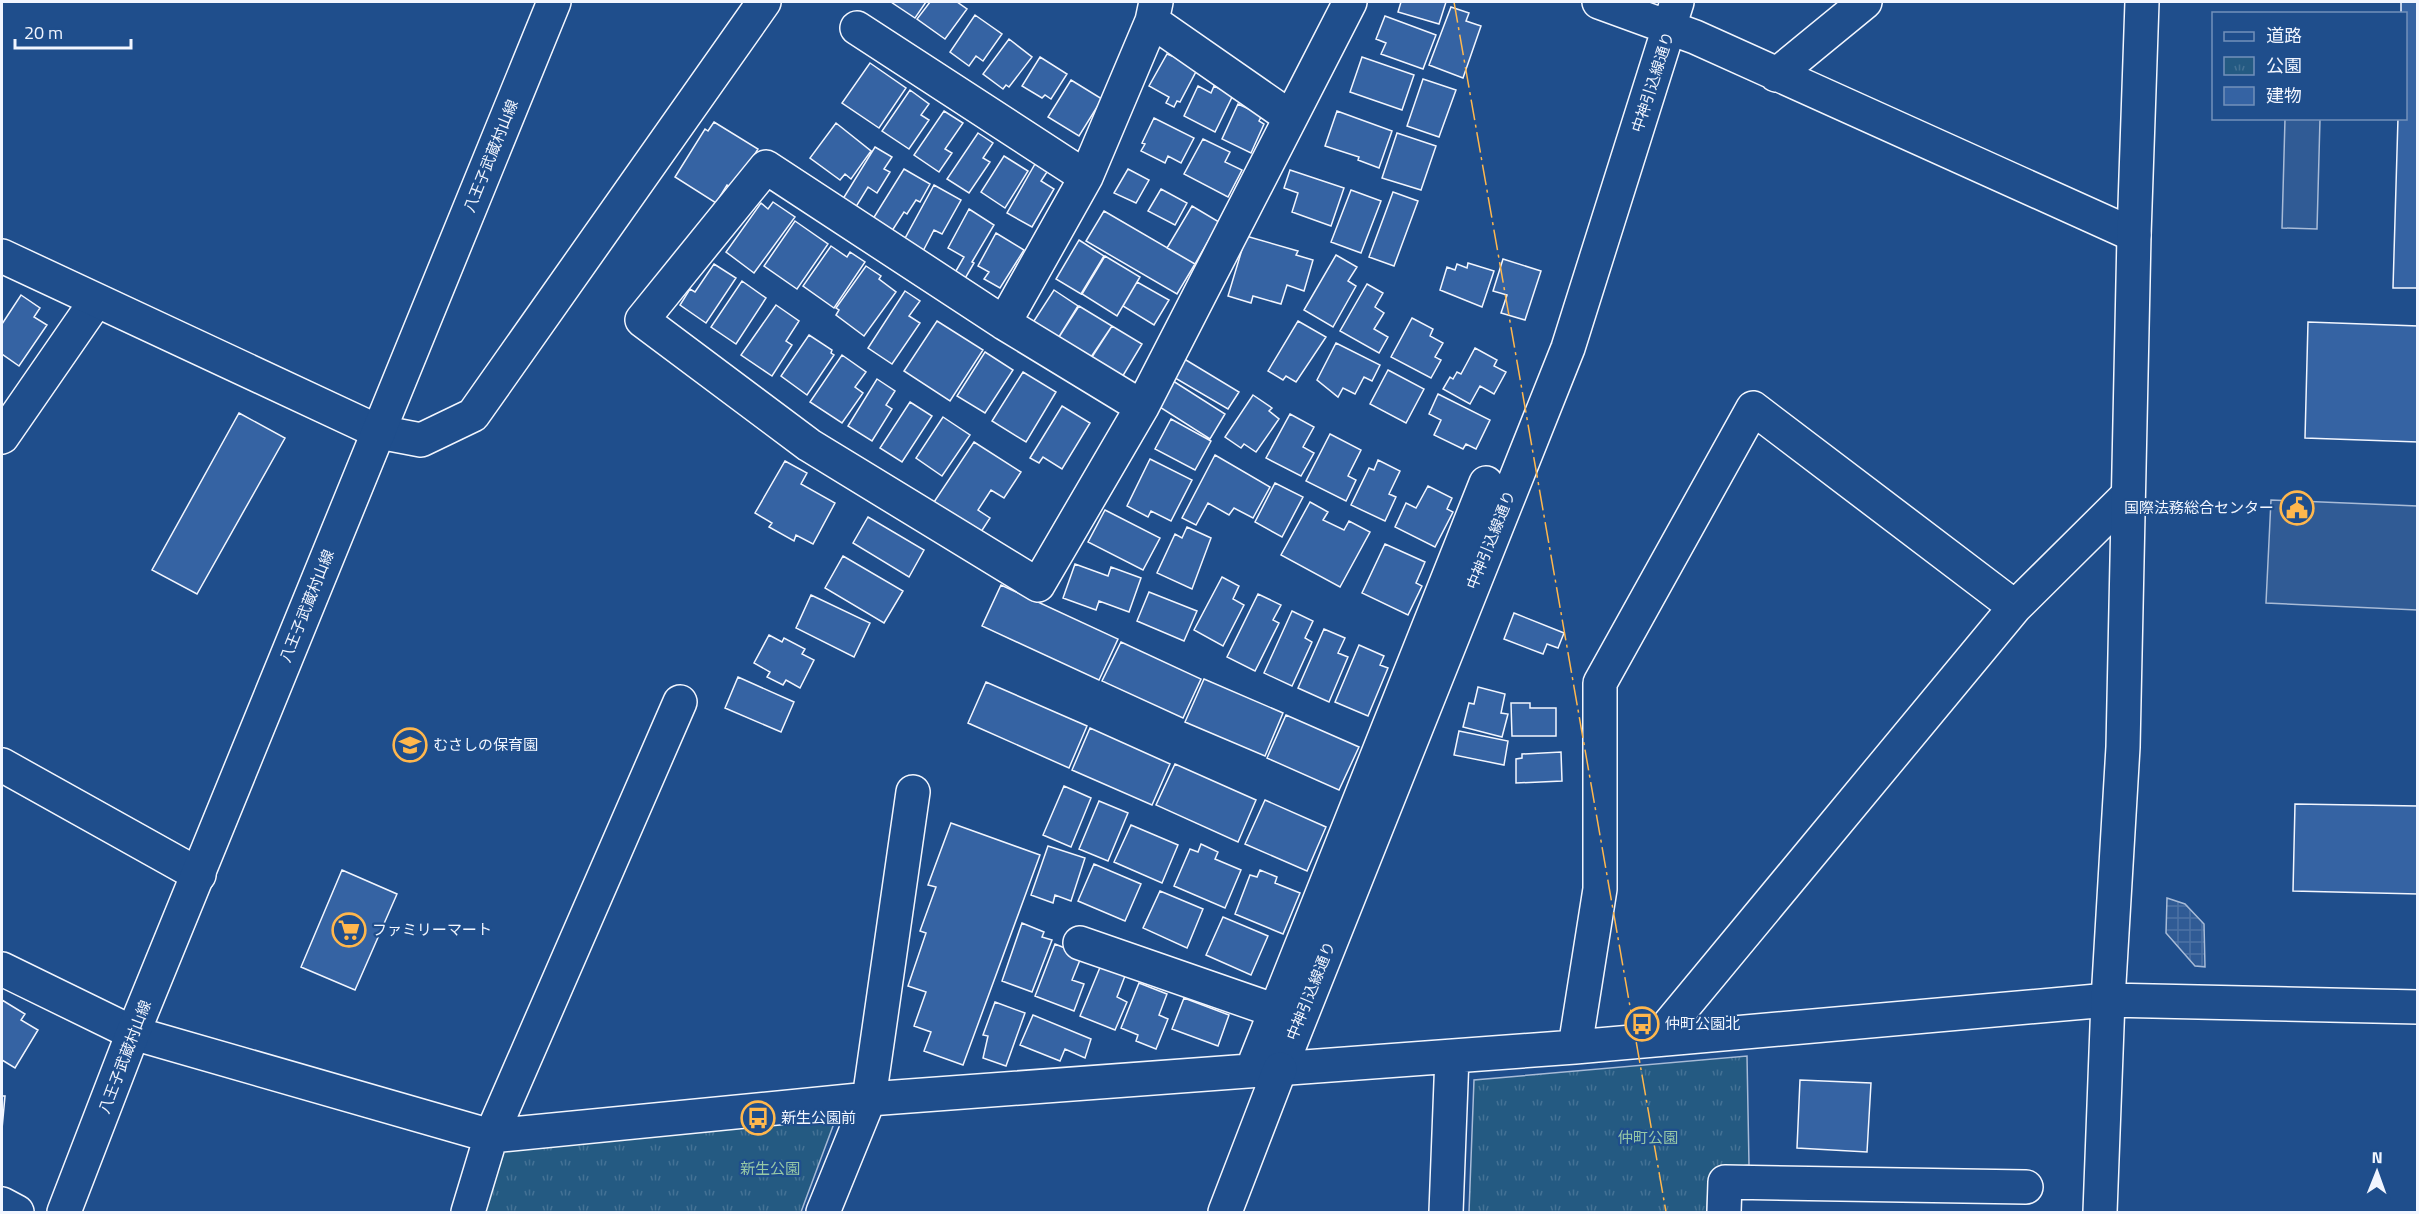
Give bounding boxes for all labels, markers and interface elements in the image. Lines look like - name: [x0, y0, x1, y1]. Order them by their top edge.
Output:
- scale bar: [15, 12, 130, 50]
- legend: [2212, 12, 2407, 120]
- text: 20 m: [24, 19, 63, 46]
- text: 道路: [2266, 22, 2302, 49]
- street label: 中神引込線通り: [1625, 28, 1680, 135]
- text: 公園: [2266, 52, 2302, 79]
- text: 建物: [2266, 82, 2302, 109]
- street label: 八王子武蔵村山線: [457, 96, 524, 216]
- street label: 中神引込線通り: [1460, 487, 1521, 593]
- public building icon: 国際法務総合センター: [2279, 490, 2315, 526]
- place label: 国際法務総合センター: [2124, 496, 2274, 519]
- street label: 八王子武蔵村山線: [273, 546, 340, 666]
- school or university icon: むさしの保育園: [392, 727, 428, 763]
- place label: むさしの保育園: [433, 733, 538, 756]
- supermarket icon: ファミリーマート: [331, 912, 367, 948]
- place label: ファミリーマート: [372, 918, 492, 941]
- street label: 中神引込線通り: [1280, 938, 1341, 1044]
- street label: 八王子武蔵村山線: [92, 997, 157, 1117]
- bus stop icon: 仲町公園北: [1624, 1006, 1660, 1042]
- place label: 仲町公園北: [1665, 1012, 1740, 1035]
- bus stop icon: 新生公園前: [740, 1100, 776, 1136]
- place label: 新生公園前: [781, 1106, 856, 1129]
- park label: 仲町公園: [1618, 1126, 1678, 1149]
- north arrow: [2347, 1142, 2407, 1202]
- text: N: [2372, 1145, 2383, 1169]
- park label: 新生公園: [740, 1157, 800, 1180]

